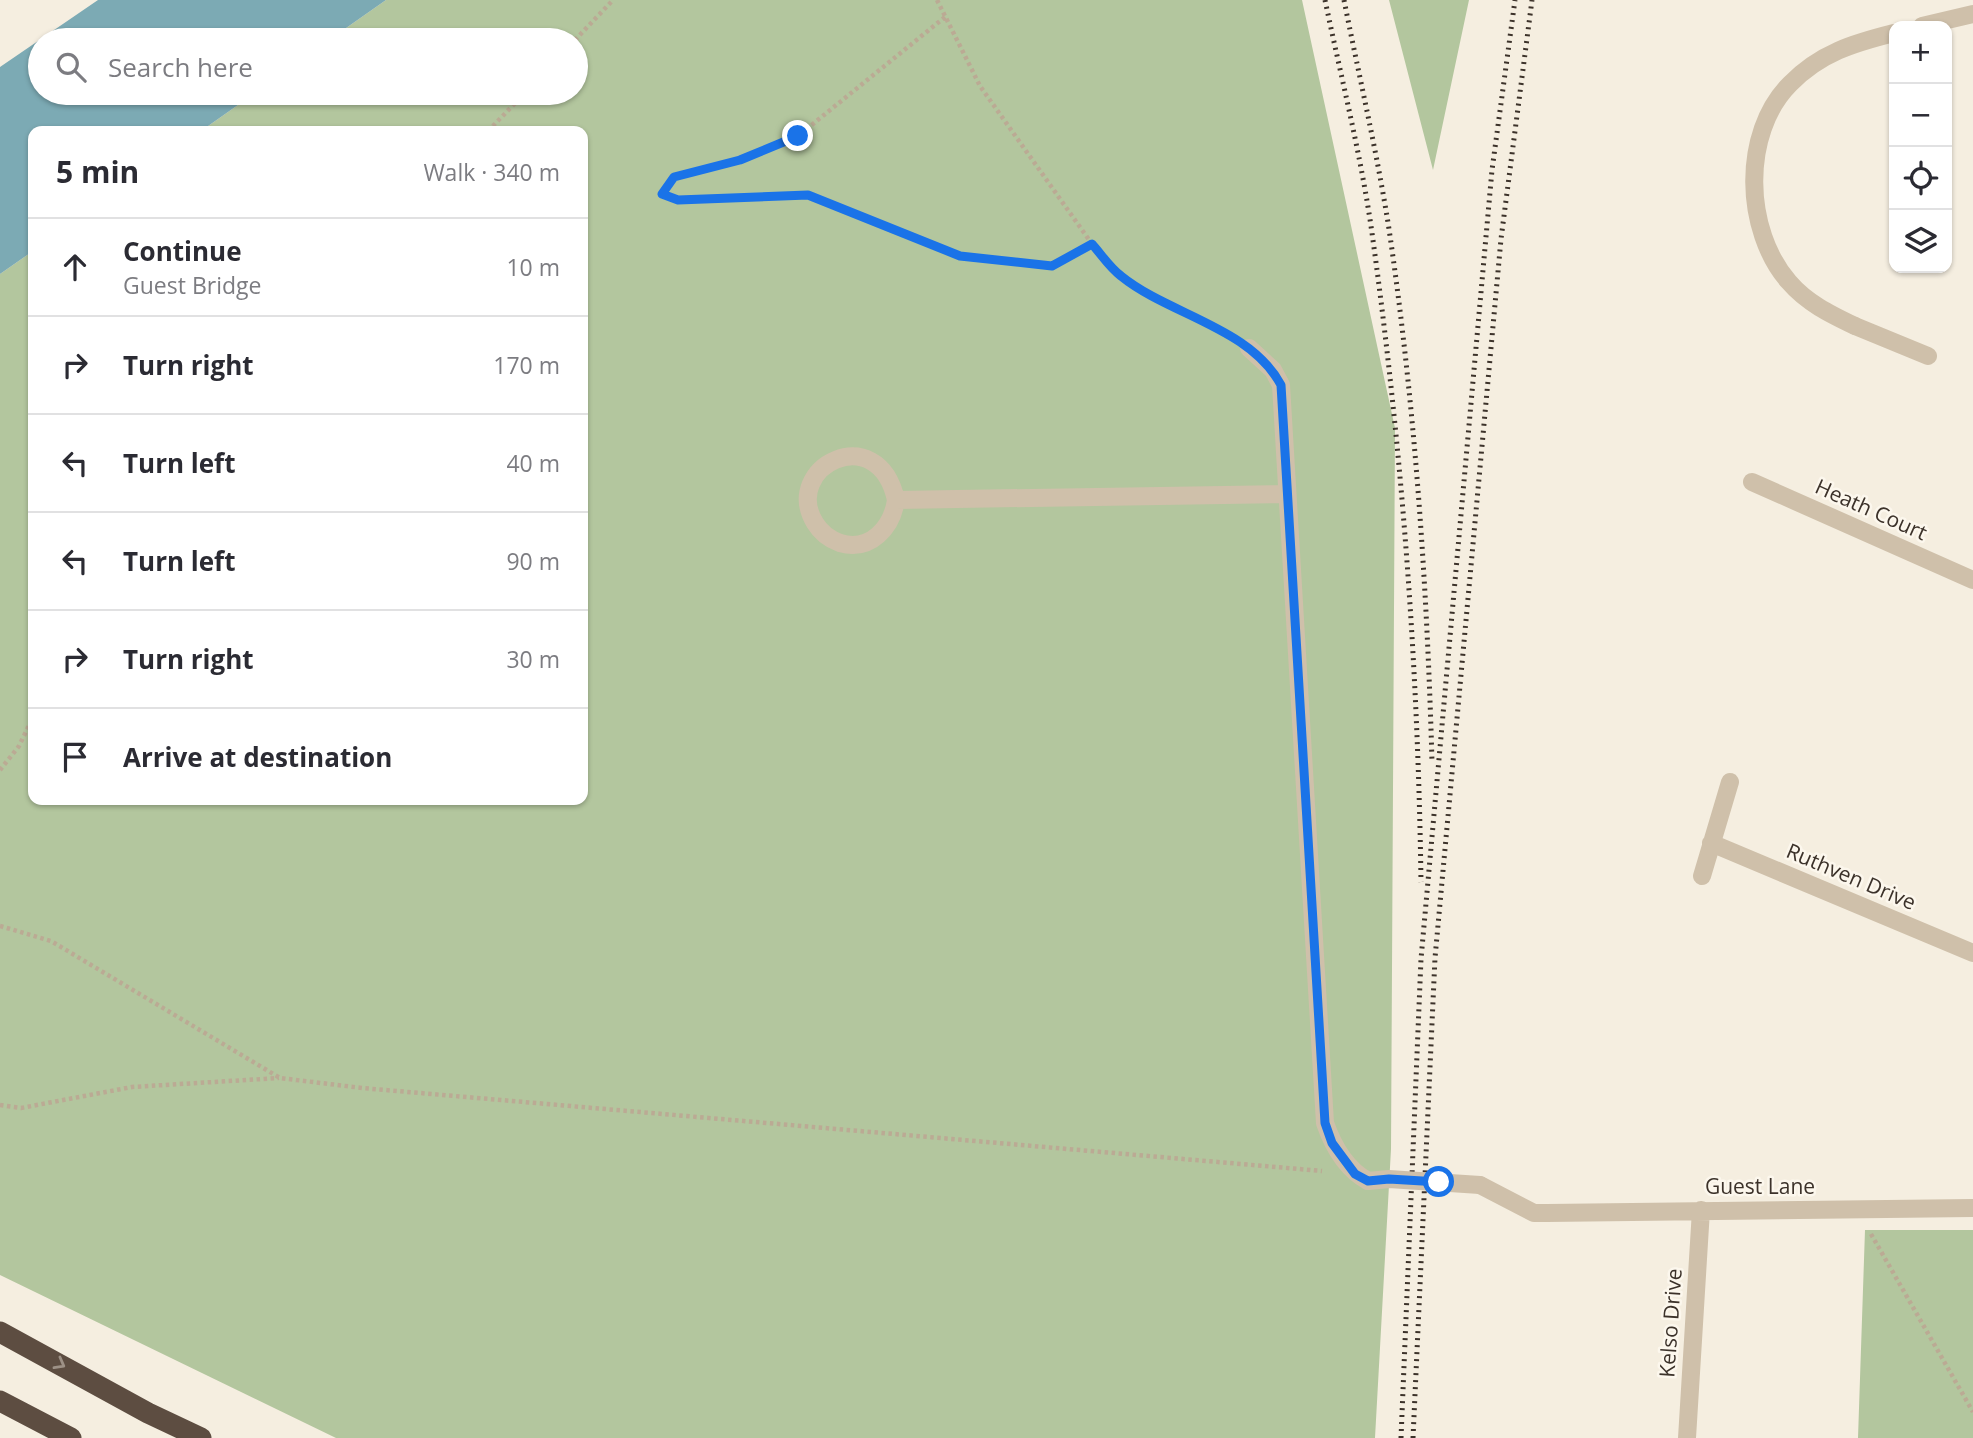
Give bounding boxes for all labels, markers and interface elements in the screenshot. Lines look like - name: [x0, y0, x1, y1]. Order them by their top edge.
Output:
- map controls: [1889, 21, 1952, 273]
- button: +: [1889, 21, 1952, 84]
- search box: [28, 28, 588, 105]
- icon: search: [52, 48, 90, 86]
- text: Search here: [108, 49, 253, 85]
- button: −: [1889, 84, 1952, 147]
- route end: [782, 120, 813, 151]
- button: locate: [1889, 147, 1952, 210]
- text: 5 min: [56, 151, 139, 192]
- text: Walk · 340 m: [423, 156, 560, 188]
- button: layers: [1889, 210, 1952, 273]
- text: Continue: [123, 233, 242, 269]
- icon: ahead: [56, 248, 94, 286]
- text: 10 m: [506, 251, 560, 283]
- text: Guest Bridge: [123, 269, 261, 301]
- icon: right: [56, 346, 94, 384]
- text: Turn right: [123, 347, 254, 383]
- text: 170 m: [493, 349, 560, 381]
- icon: left: [56, 444, 94, 482]
- text: Turn left: [123, 445, 235, 481]
- text: 40 m: [506, 447, 560, 479]
- street label: Heath Court: [1811, 472, 1932, 546]
- icon: left: [56, 542, 94, 580]
- text: Turn left: [123, 543, 235, 579]
- text: 90 m: [506, 545, 560, 577]
- icon: right: [56, 640, 94, 678]
- text: Turn right: [123, 641, 254, 677]
- text: 30 m: [506, 643, 560, 675]
- icon: arrive: [56, 738, 94, 776]
- text: Arrive at destination: [123, 739, 392, 775]
- street label: Ruthven Drive: [1782, 836, 1920, 916]
- route start: [1423, 1166, 1454, 1197]
- street label: Guest Lane: [1705, 1172, 1815, 1200]
- street label: Kelso Drive: [1652, 1267, 1688, 1379]
- one-way arrow: [53, 1356, 65, 1370]

